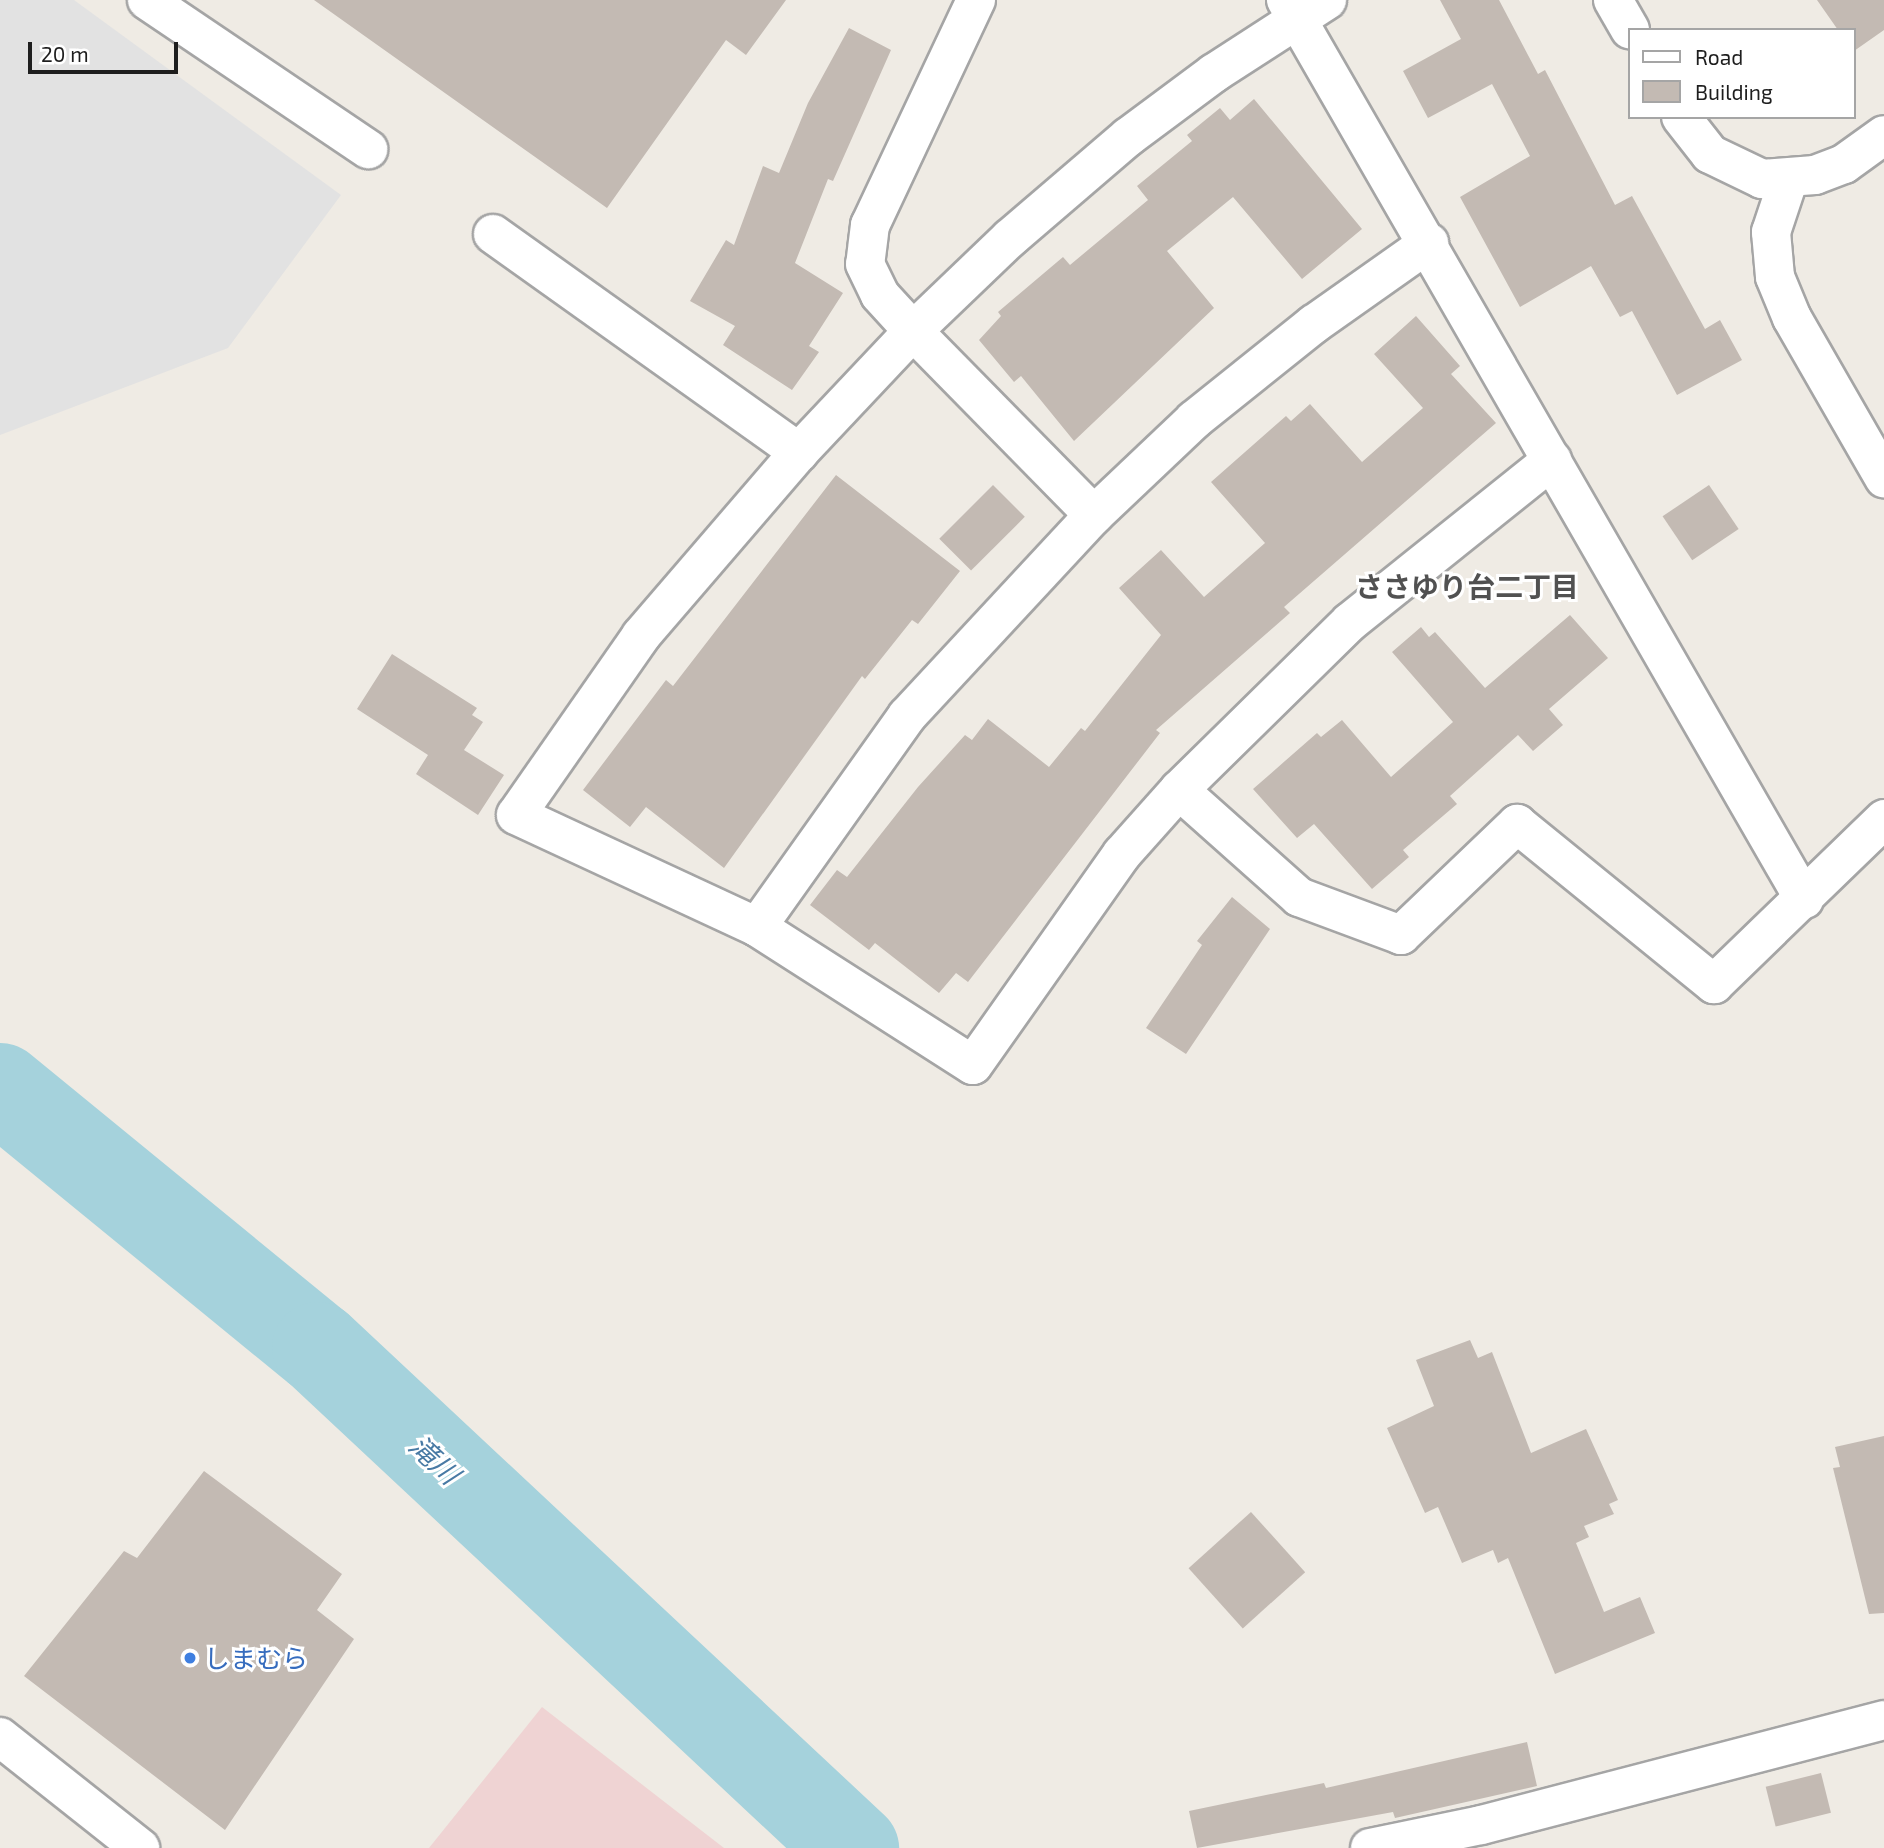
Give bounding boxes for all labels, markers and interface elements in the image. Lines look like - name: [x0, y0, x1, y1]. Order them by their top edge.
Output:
- scale bar: [32, 28, 182, 72]
- legend: [1629, 28, 1856, 119]
- text: 20 m: [41, 41, 89, 66]
- text: Road: [1695, 44, 1743, 69]
- text: Building: [1695, 79, 1773, 104]
- district label: ささゆり台二丁目: [1355, 569, 1579, 603]
- water label: 滝川: [403, 1428, 467, 1490]
- place label: しまむら: [204, 1642, 308, 1674]
- marker: しまむら: [182, 1650, 198, 1666]

